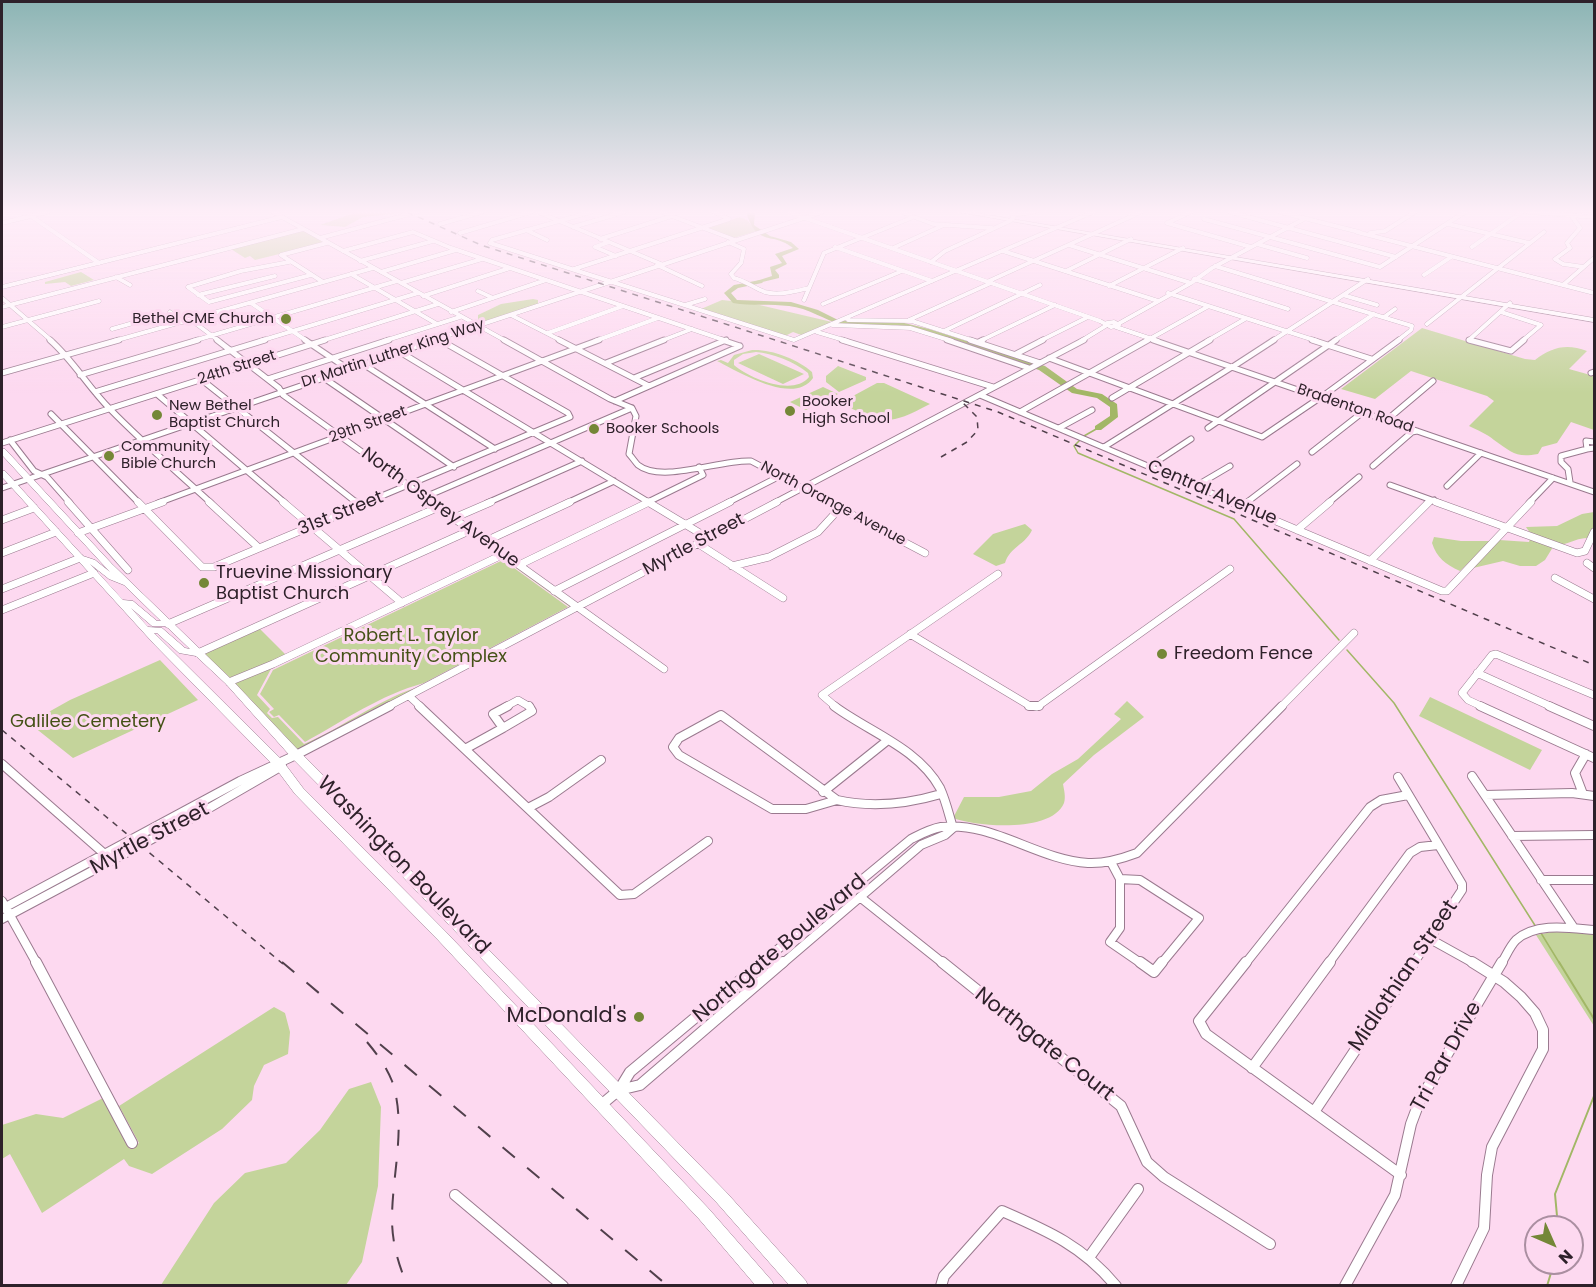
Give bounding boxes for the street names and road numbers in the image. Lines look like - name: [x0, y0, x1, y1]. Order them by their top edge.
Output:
- street label: Dr Martin Luther King Way: [299, 316, 487, 392]
- street label: 24th Street: [196, 347, 278, 389]
- street label: Bradenton Road: [1295, 381, 1415, 437]
- street label: 29th Street: [327, 403, 409, 447]
- street label: North Osprey Avenue: [357, 443, 523, 573]
- street label: Central Avenue: [1144, 456, 1280, 530]
- street label: North Orange Avenue: [757, 458, 909, 550]
- street label: 31st Street: [295, 487, 387, 541]
- street label: Myrtle Street: [639, 509, 749, 581]
- street label: Washington Boulevard: [311, 772, 495, 960]
- street label: Myrtle Street: [86, 797, 214, 881]
- street label: Northgate Boulevard: [689, 869, 871, 1029]
- street label: Midlothian Street: [1344, 896, 1464, 1056]
- street label: Northgate Court: [969, 983, 1119, 1107]
- street label: Tri Par Drive: [1406, 997, 1488, 1117]

